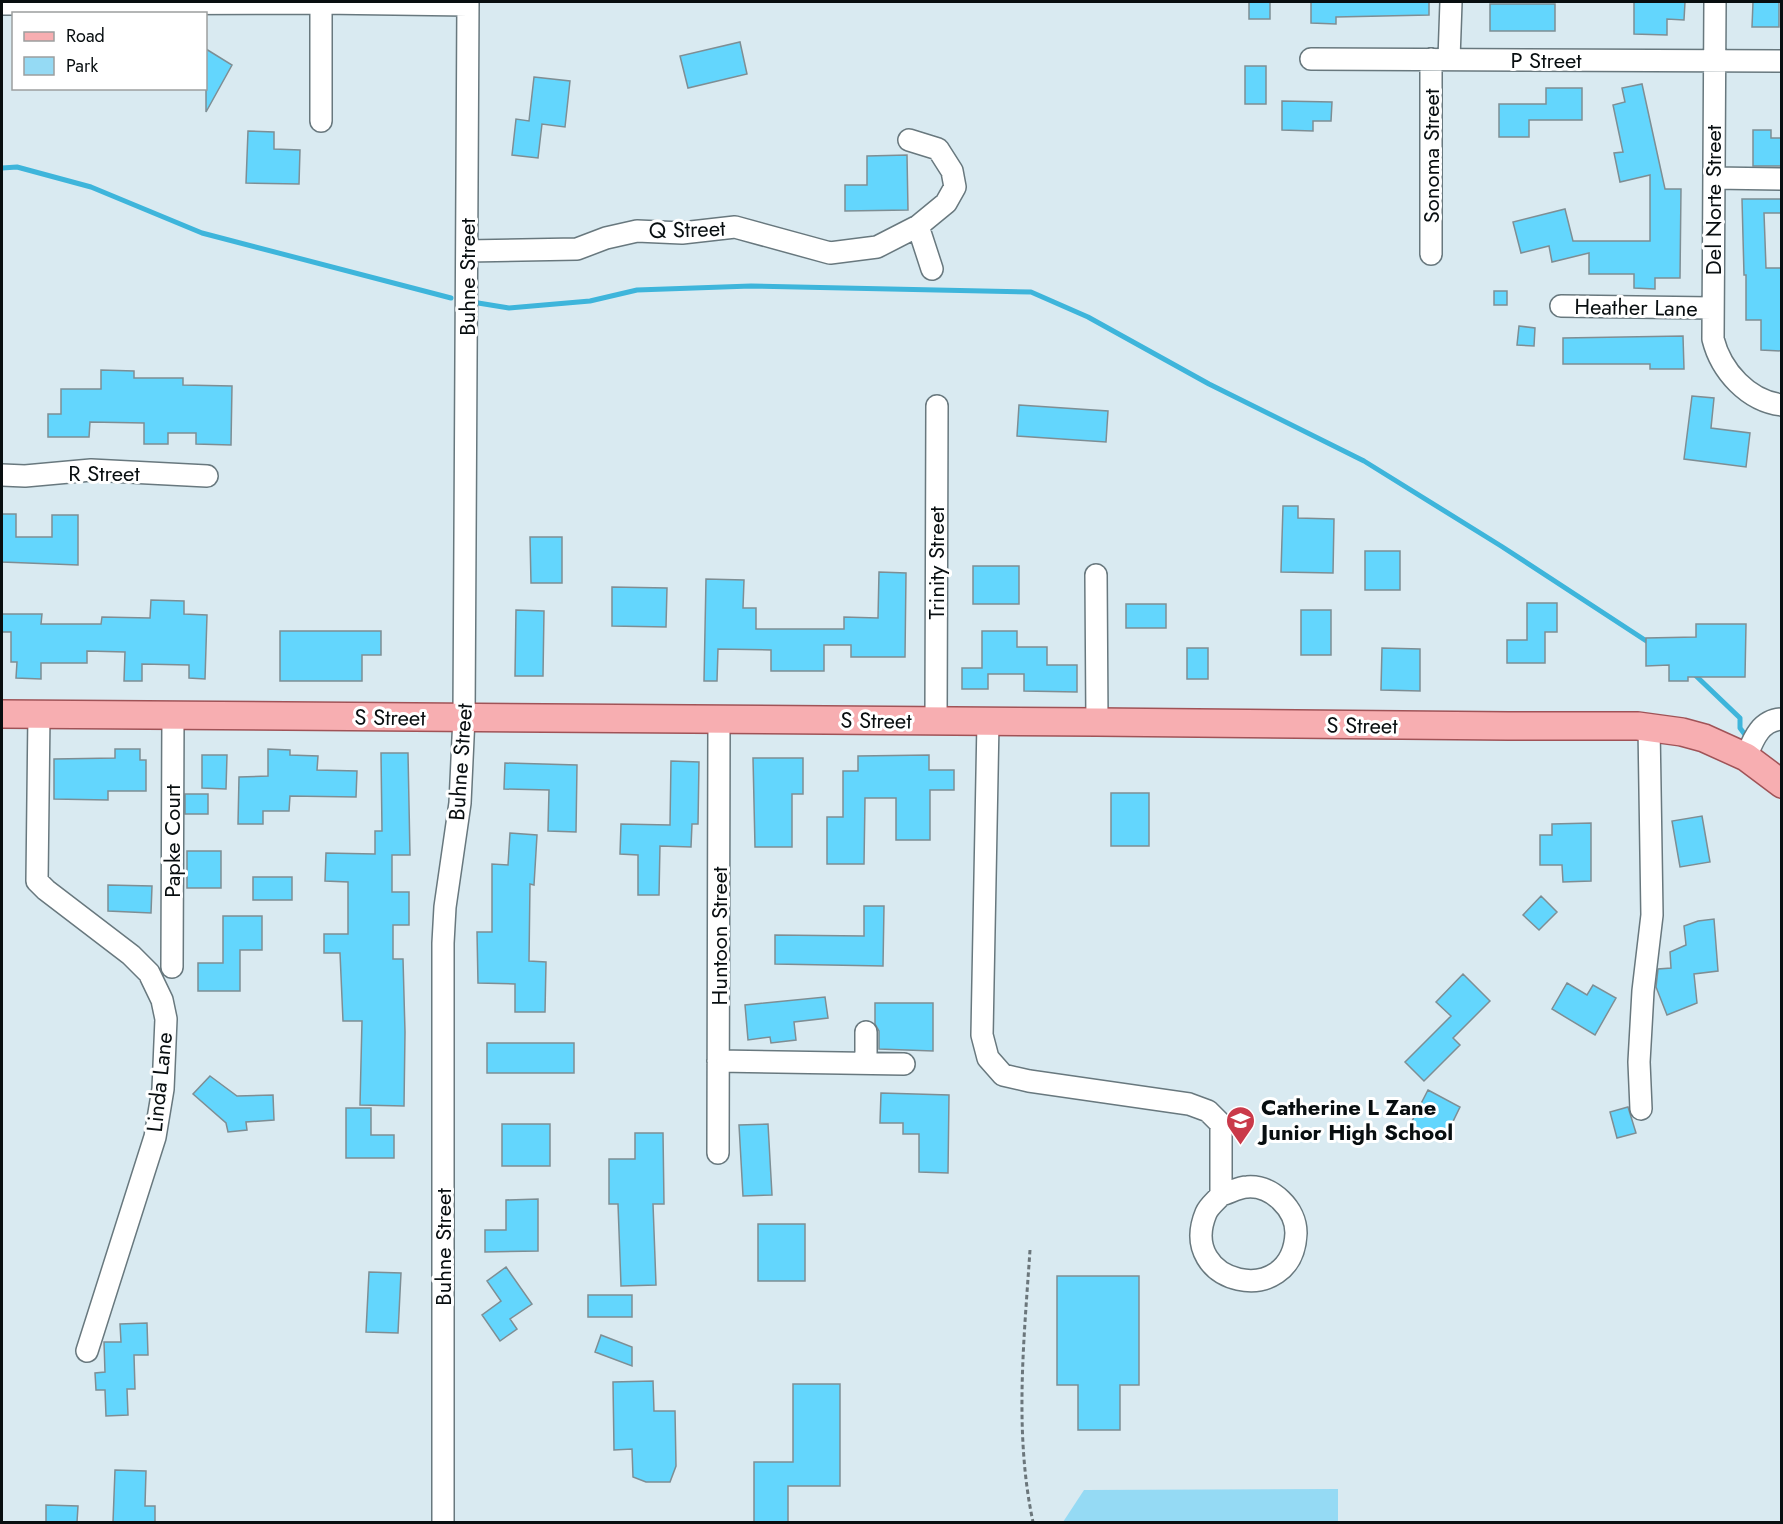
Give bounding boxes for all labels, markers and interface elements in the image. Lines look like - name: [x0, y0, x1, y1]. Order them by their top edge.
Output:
- legend: [12, 12, 207, 90]
- text: Road: [66, 23, 105, 49]
- street label: P Street: [1510, 44, 1582, 76]
- text: Park: [66, 53, 98, 79]
- street label: Sonoma Street: [1415, 88, 1447, 223]
- street label: Del Norte Street: [1697, 124, 1729, 275]
- street label: Q Street: [648, 212, 726, 246]
- street label: Buhne Street: [451, 218, 483, 336]
- street label: Heather Lane: [1574, 290, 1698, 324]
- street label: R Street: [68, 457, 140, 489]
- street label: Trinity Street: [920, 506, 952, 620]
- street label: S Street: [354, 700, 427, 734]
- street label: Buhne Street: [440, 702, 480, 822]
- street label: S Street: [840, 703, 913, 737]
- street label: S Street: [1326, 708, 1399, 742]
- street label: Papke Court: [156, 784, 188, 898]
- street label: Huntoon Street: [703, 866, 735, 1005]
- street label: Linda Lane: [138, 1030, 180, 1134]
- place label: Catherine L Zane Junior High School: [1257, 1091, 1453, 1148]
- school or university icon: Catherine L Zane Junior High School: [1224, 1104, 1256, 1146]
- street label: Buhne Street: [427, 1188, 459, 1306]

